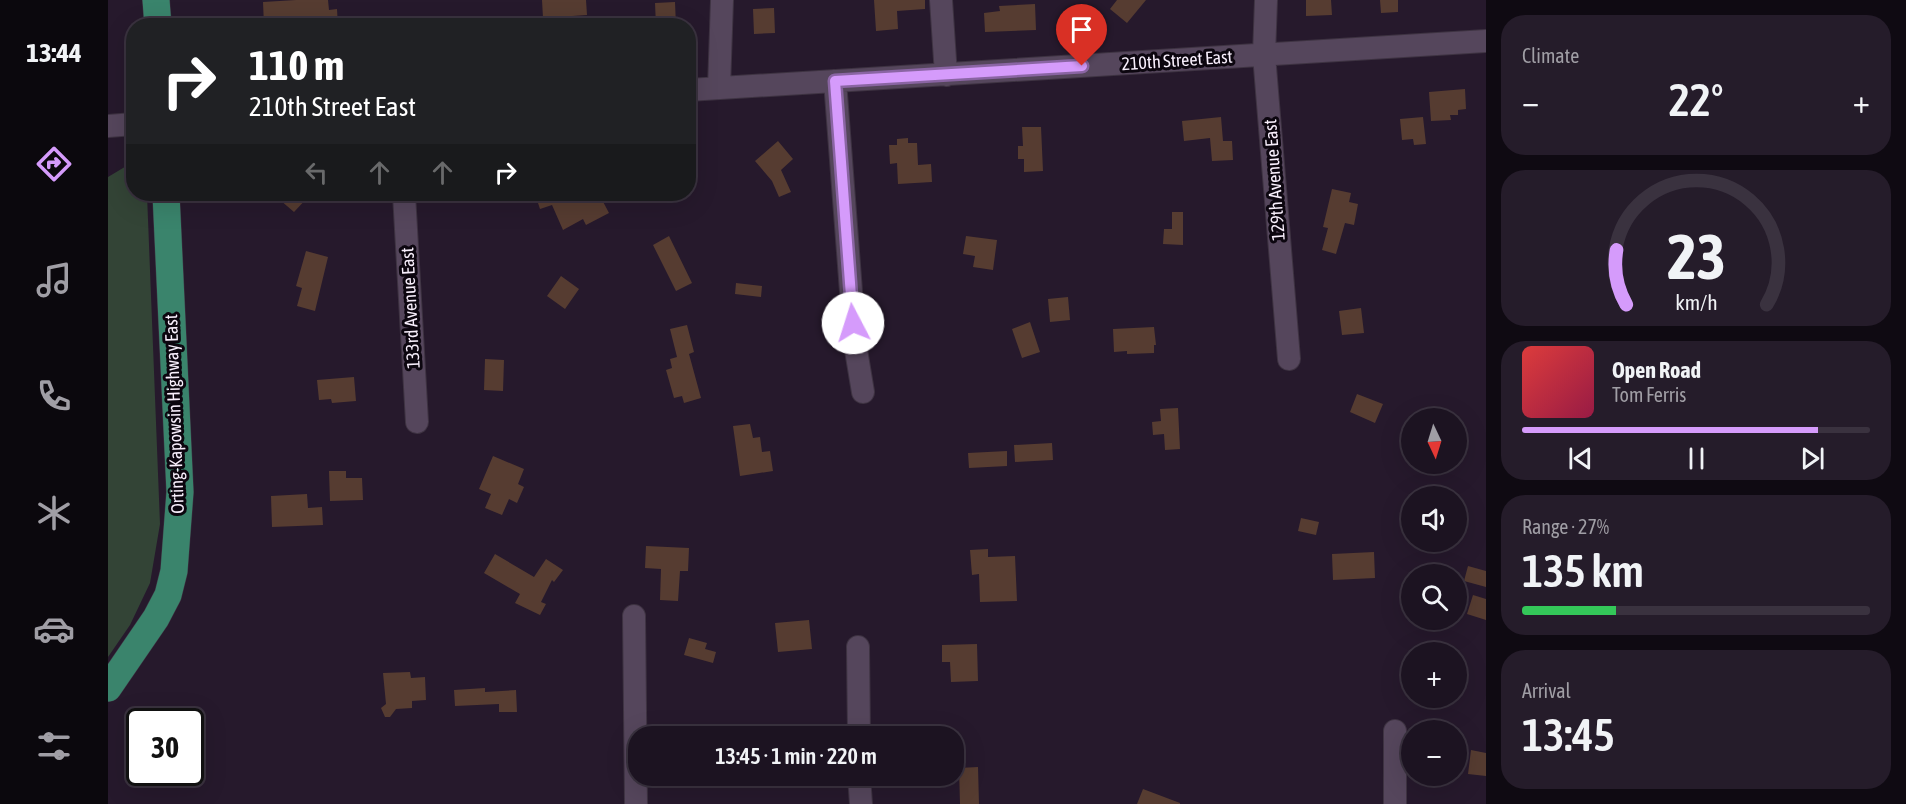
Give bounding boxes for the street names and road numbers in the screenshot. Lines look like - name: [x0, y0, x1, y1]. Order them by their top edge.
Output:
- street label: 210th Street East: [1121, 46, 1233, 74]
- street label: 129th Avenue East: [1259, 119, 1289, 241]
- street label: 133rd Avenue East: [396, 247, 424, 369]
- street label: Orting-Kapowsin Highway East: [160, 314, 188, 514]

